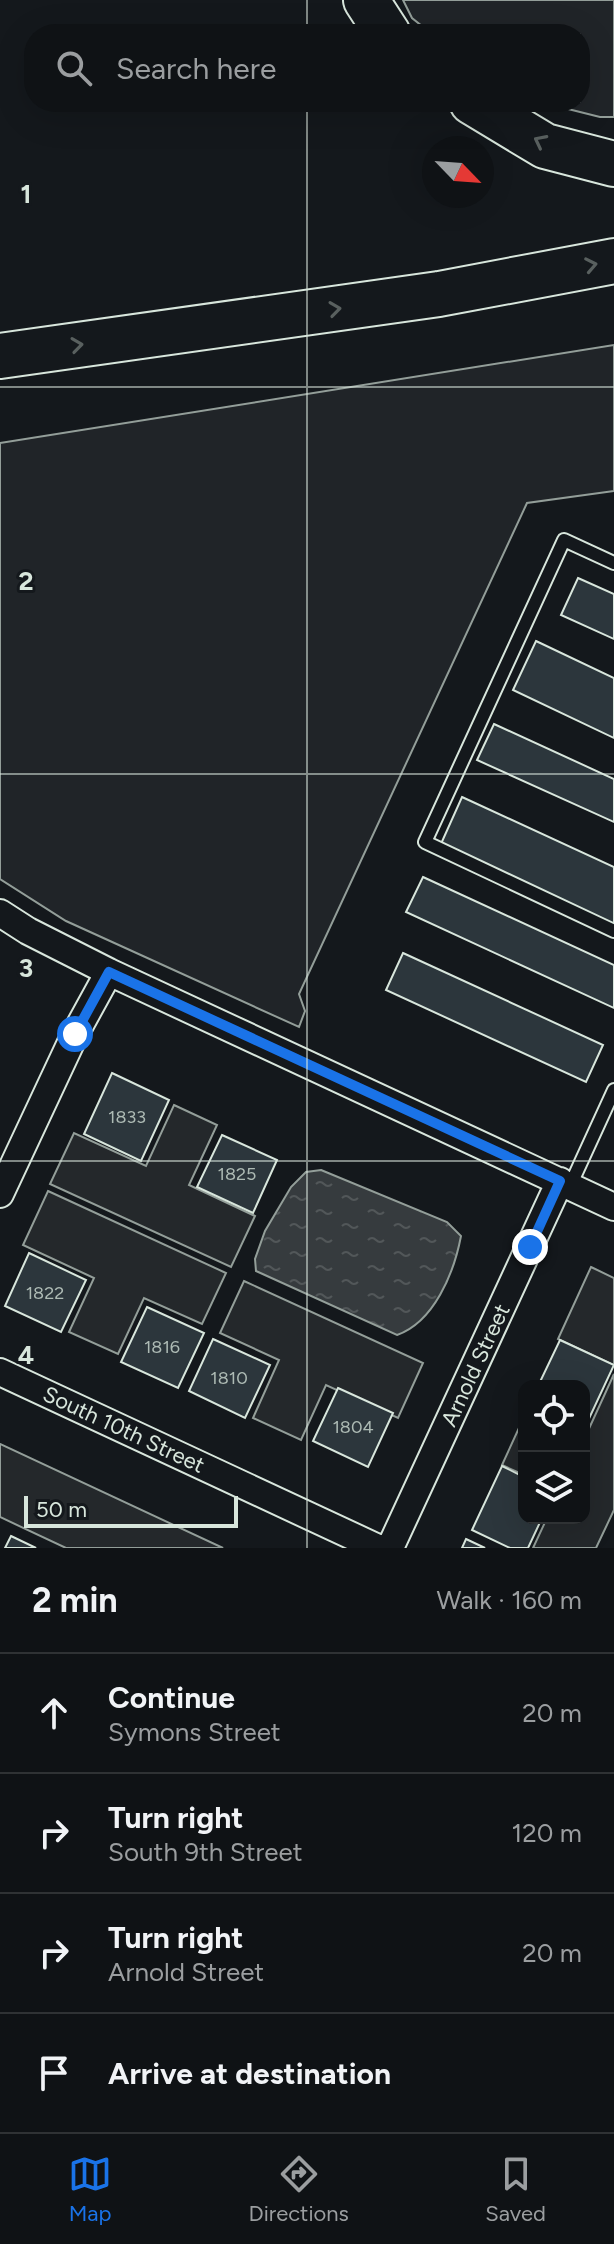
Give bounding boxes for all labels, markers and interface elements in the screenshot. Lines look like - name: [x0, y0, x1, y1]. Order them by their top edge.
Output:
- search box: [24, 24, 590, 112]
- icon: search: [52, 46, 96, 90]
- text: Search here: [116, 50, 276, 87]
- north arrow: [422, 136, 494, 208]
- one-way arrow: [533, 136, 548, 151]
- text: 1: [21, 178, 31, 210]
- one-way arrow: [584, 258, 598, 275]
- one-way arrow: [328, 301, 341, 318]
- one-way arrow: [70, 337, 84, 354]
- text: 2: [18, 565, 34, 597]
- text: 3: [19, 952, 33, 984]
- route start: [57, 1016, 93, 1052]
- house number: 1833: [108, 1106, 146, 1128]
- house number: 1825: [218, 1163, 256, 1185]
- route end: [512, 1229, 548, 1265]
- house number: 1822: [26, 1282, 64, 1304]
- street label: Arnold Street: [435, 1300, 516, 1431]
- house number: 1816: [144, 1336, 180, 1358]
- text: 4: [18, 1339, 34, 1371]
- house number: 1810: [210, 1367, 248, 1389]
- street label: South 10th Street: [39, 1380, 209, 1479]
- map controls: [518, 1380, 590, 1524]
- button: locate: [518, 1380, 590, 1452]
- house number: 1804: [332, 1416, 374, 1438]
- button: layers: [518, 1452, 590, 1524]
- scale bar: [24, 1492, 238, 1528]
- text: 50 m: [36, 1496, 87, 1523]
- text: 2 min: [32, 1580, 118, 1621]
- text: Walk · 160 m: [436, 1584, 582, 1616]
- text: Continue: [108, 1679, 235, 1716]
- icon: ahead: [32, 1691, 76, 1735]
- text: 20 m: [522, 1697, 582, 1729]
- text: Symons Street: [108, 1716, 281, 1748]
- text: Turn right: [108, 1799, 243, 1836]
- icon: right: [32, 1811, 76, 1855]
- text: 120 m: [512, 1817, 582, 1849]
- text: South 9th Street: [108, 1836, 303, 1868]
- text: Turn right: [108, 1919, 243, 1956]
- icon: right: [32, 1931, 76, 1975]
- text: 20 m: [522, 1937, 582, 1969]
- text: Arnold Street: [108, 1956, 264, 1988]
- icon: arrive: [32, 2051, 76, 2095]
- text: Arrive at destination: [108, 2055, 391, 2092]
- tab: Map: [68, 2152, 112, 2227]
- tab: Directions: [249, 2152, 349, 2227]
- tab: Saved: [485, 2152, 546, 2227]

